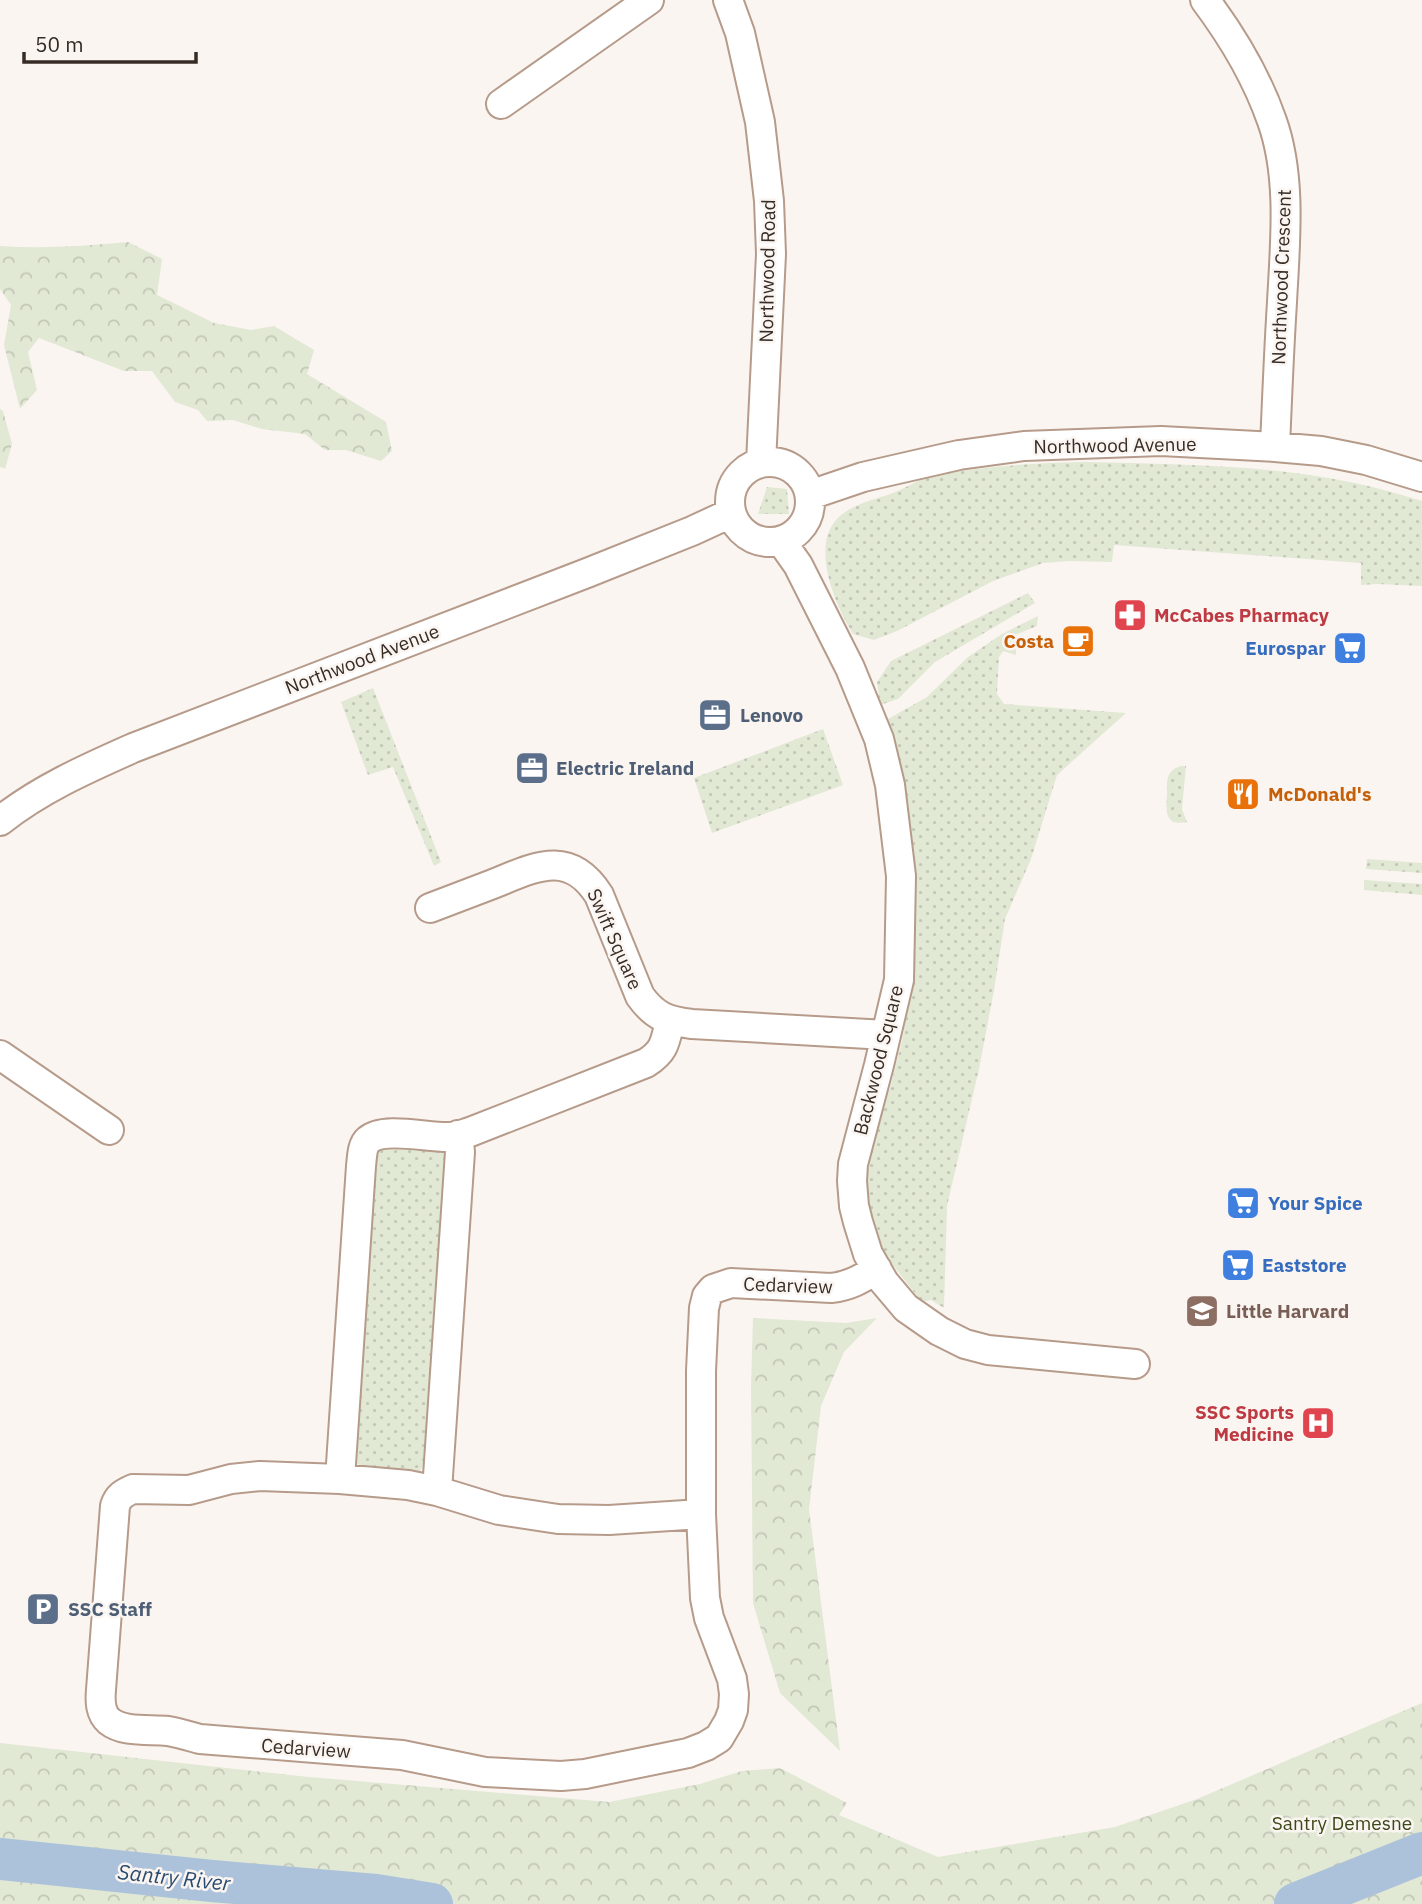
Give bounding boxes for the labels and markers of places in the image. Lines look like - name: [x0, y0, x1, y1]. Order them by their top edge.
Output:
- pharmacy icon: McCabes Pharmacy: [1111, 596, 1149, 634]
- place label: McCabes Pharmacy: [1154, 603, 1330, 627]
- cafe icon: Costa: [1059, 622, 1097, 660]
- place label: Costa: [1003, 629, 1054, 653]
- supermarket icon: Eurospar: [1331, 629, 1369, 667]
- place label: Eurospar: [1245, 636, 1326, 660]
- office icon: Lenovo: [696, 696, 734, 734]
- place label: Lenovo: [740, 703, 804, 727]
- office icon: Electric Ireland: [513, 749, 551, 787]
- place label: Electric Ireland: [556, 756, 694, 780]
- restaurant icon: McDonald's: [1224, 775, 1262, 813]
- place label: McDonald's: [1268, 782, 1371, 806]
- supermarket icon: Your Spice: [1224, 1184, 1262, 1222]
- place label: Your Spice: [1268, 1191, 1363, 1215]
- supermarket icon: Eaststore: [1219, 1246, 1257, 1284]
- place label: Eaststore: [1262, 1253, 1347, 1277]
- school or university icon: Little Harvard: [1183, 1292, 1221, 1330]
- place label: Little Harvard: [1226, 1299, 1349, 1323]
- place label: SSC Sports Medicine: [1195, 1400, 1294, 1446]
- hospital icon: SSC Sports Medicine: [1299, 1404, 1337, 1442]
- parking icon: SSC Staff: [24, 1590, 62, 1628]
- place label: SSC Staff: [68, 1597, 152, 1621]

